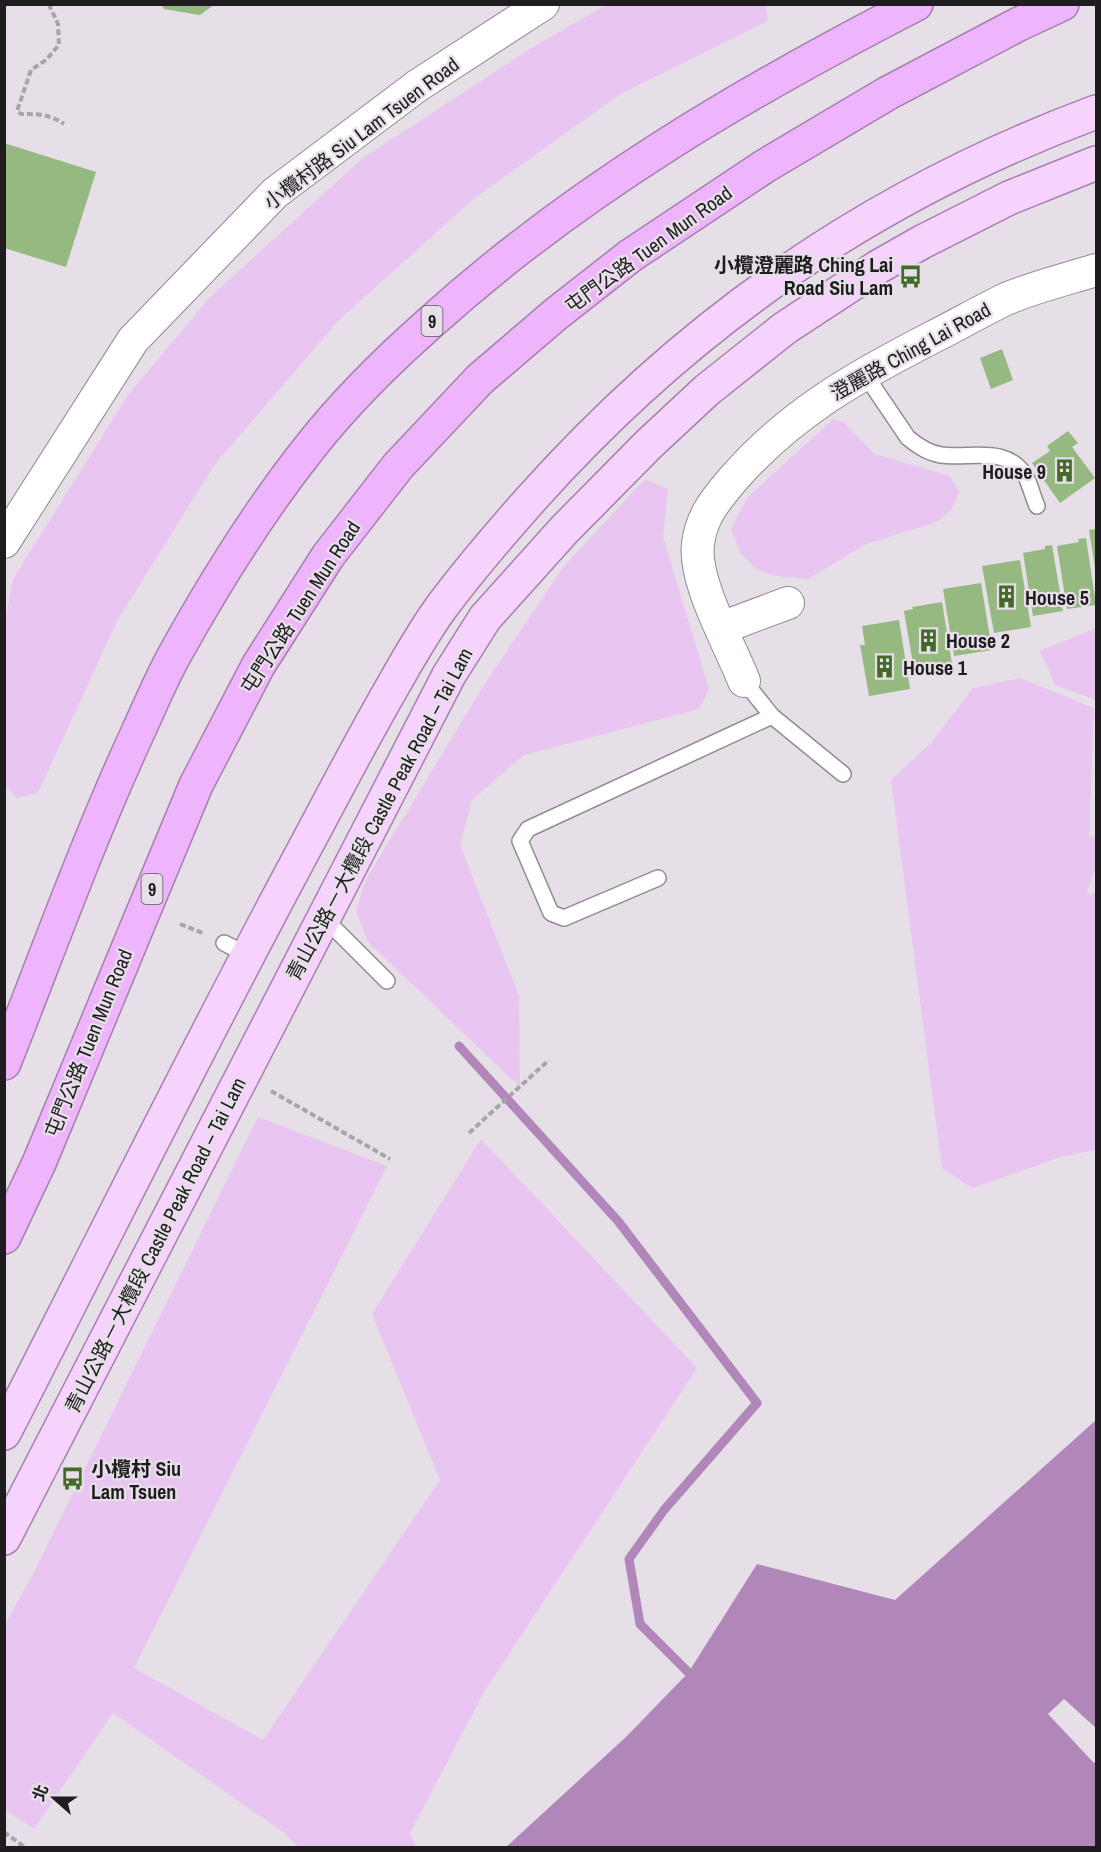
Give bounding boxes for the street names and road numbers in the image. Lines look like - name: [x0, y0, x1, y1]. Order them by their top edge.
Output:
- street label: 小欖村路 Siu Lam Tsuen Road: [258, 51, 464, 215]
- street label: 屯門公路 Tuen Mun Road: [559, 179, 737, 319]
- street label: 澄麗路 Ching Lai Road: [825, 296, 995, 406]
- road number: 9: [422, 306, 442, 336]
- street label: 屯門公路 Tuen Mun Road: [234, 515, 366, 699]
- street label: 青山公路－大欖段 Castle Peak Road – Tai Lam: [279, 643, 479, 985]
- road number: 9: [142, 874, 162, 904]
- street label: 屯門公路 Tuen Mun Road: [38, 945, 138, 1141]
- street label: 青山公路－大欖段 Castle Peak Road – Tai Lam: [58, 1073, 252, 1417]

